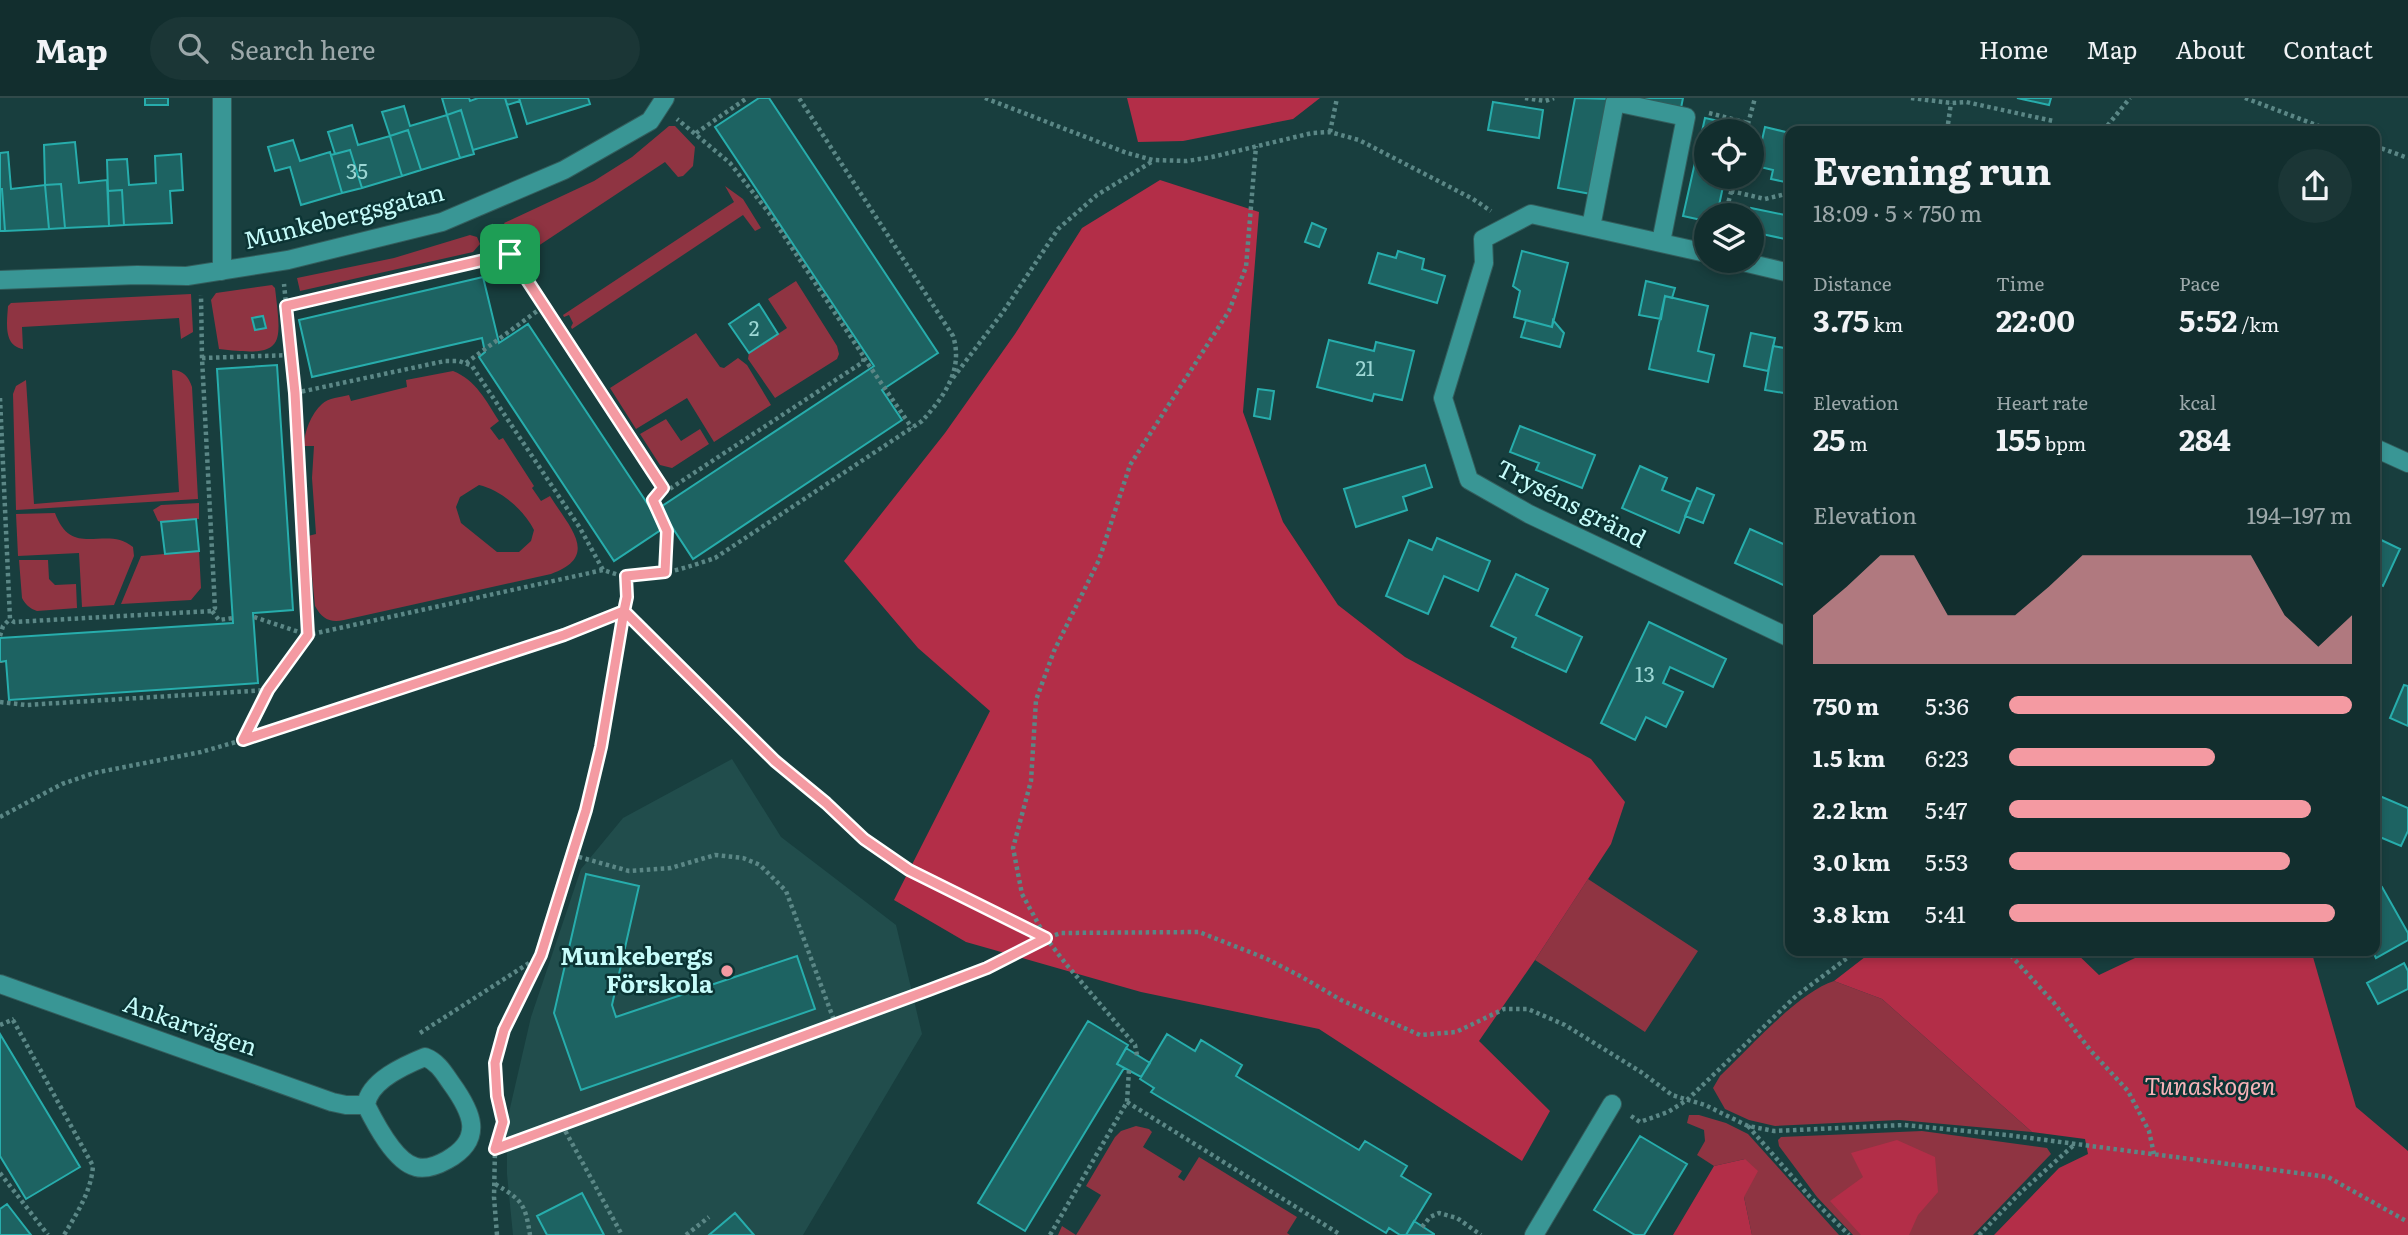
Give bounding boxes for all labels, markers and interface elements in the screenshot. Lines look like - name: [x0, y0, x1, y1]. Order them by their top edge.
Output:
- search box: [150, 17, 640, 80]
- text: Map: [35, 24, 108, 73]
- icon: search: [174, 29, 212, 67]
- text: Search here: [230, 29, 376, 68]
- text: Home: [1979, 31, 2048, 66]
- text: Map: [2086, 31, 2137, 66]
- text: About: [2175, 31, 2245, 66]
- text: Contact: [2283, 31, 2373, 66]
- map controls: [1694, 119, 1764, 273]
- button: locate: [1694, 119, 1764, 189]
- text: Evening run: [1813, 140, 2051, 197]
- button: share: [2278, 149, 2352, 223]
- house number: 35: [346, 154, 368, 185]
- street label: Munkebergsgatan: [240, 173, 447, 256]
- text: 18:09 · 5 × 750 m: [1813, 195, 1982, 229]
- button: layers: [1694, 203, 1764, 273]
- pin: [480, 224, 540, 284]
- icon: arrive: [491, 235, 529, 273]
- text: Distance: [1813, 269, 1892, 297]
- text: Time: [1996, 269, 2044, 297]
- text: Pace: [2179, 269, 2220, 297]
- text: 3.75: [1813, 297, 1869, 341]
- text: 22:00: [1996, 297, 2075, 341]
- text: 5:52: [2179, 297, 2237, 341]
- text: km: [1869, 310, 1903, 338]
- text: /km: [2237, 310, 2279, 338]
- house number: 2: [749, 311, 759, 342]
- house number: 21: [1355, 351, 1375, 382]
- text: Elevation: [1813, 388, 1899, 416]
- text: Heart rate: [1996, 388, 2088, 416]
- text: kcal: [2179, 388, 2216, 416]
- text: 25: [1813, 416, 1845, 460]
- text: 155: [1996, 416, 2041, 460]
- text: 284: [2179, 416, 2231, 460]
- text: m: [1845, 429, 1868, 457]
- text: bpm: [2041, 429, 2086, 457]
- street label: Tryséns gränd: [1491, 449, 1653, 555]
- text: Elevation: [1813, 497, 1917, 531]
- text: 194–197 m: [2247, 497, 2352, 531]
- house number: 13: [1635, 657, 1655, 688]
- text: 750 m: [1813, 688, 1879, 722]
- text: 5:36: [1925, 688, 1969, 722]
- text: 1.5 km: [1813, 740, 1886, 774]
- text: 6:23: [1925, 740, 1969, 774]
- text: 2.2 km: [1813, 792, 1888, 826]
- text: 5:47: [1925, 792, 1967, 826]
- text: 3.0 km: [1813, 844, 1891, 878]
- text: 5:53: [1925, 844, 1969, 878]
- text: 3.8 km: [1813, 896, 1890, 930]
- text: 5:41: [1925, 896, 1966, 930]
- place label: Munkebergs Förskola: [560, 937, 713, 1000]
- marker: Munkebergs Förskola: [719, 963, 735, 979]
- street label: Ankarvägen: [119, 984, 263, 1063]
- park label: Tunaskogen: [2145, 1067, 2275, 1102]

